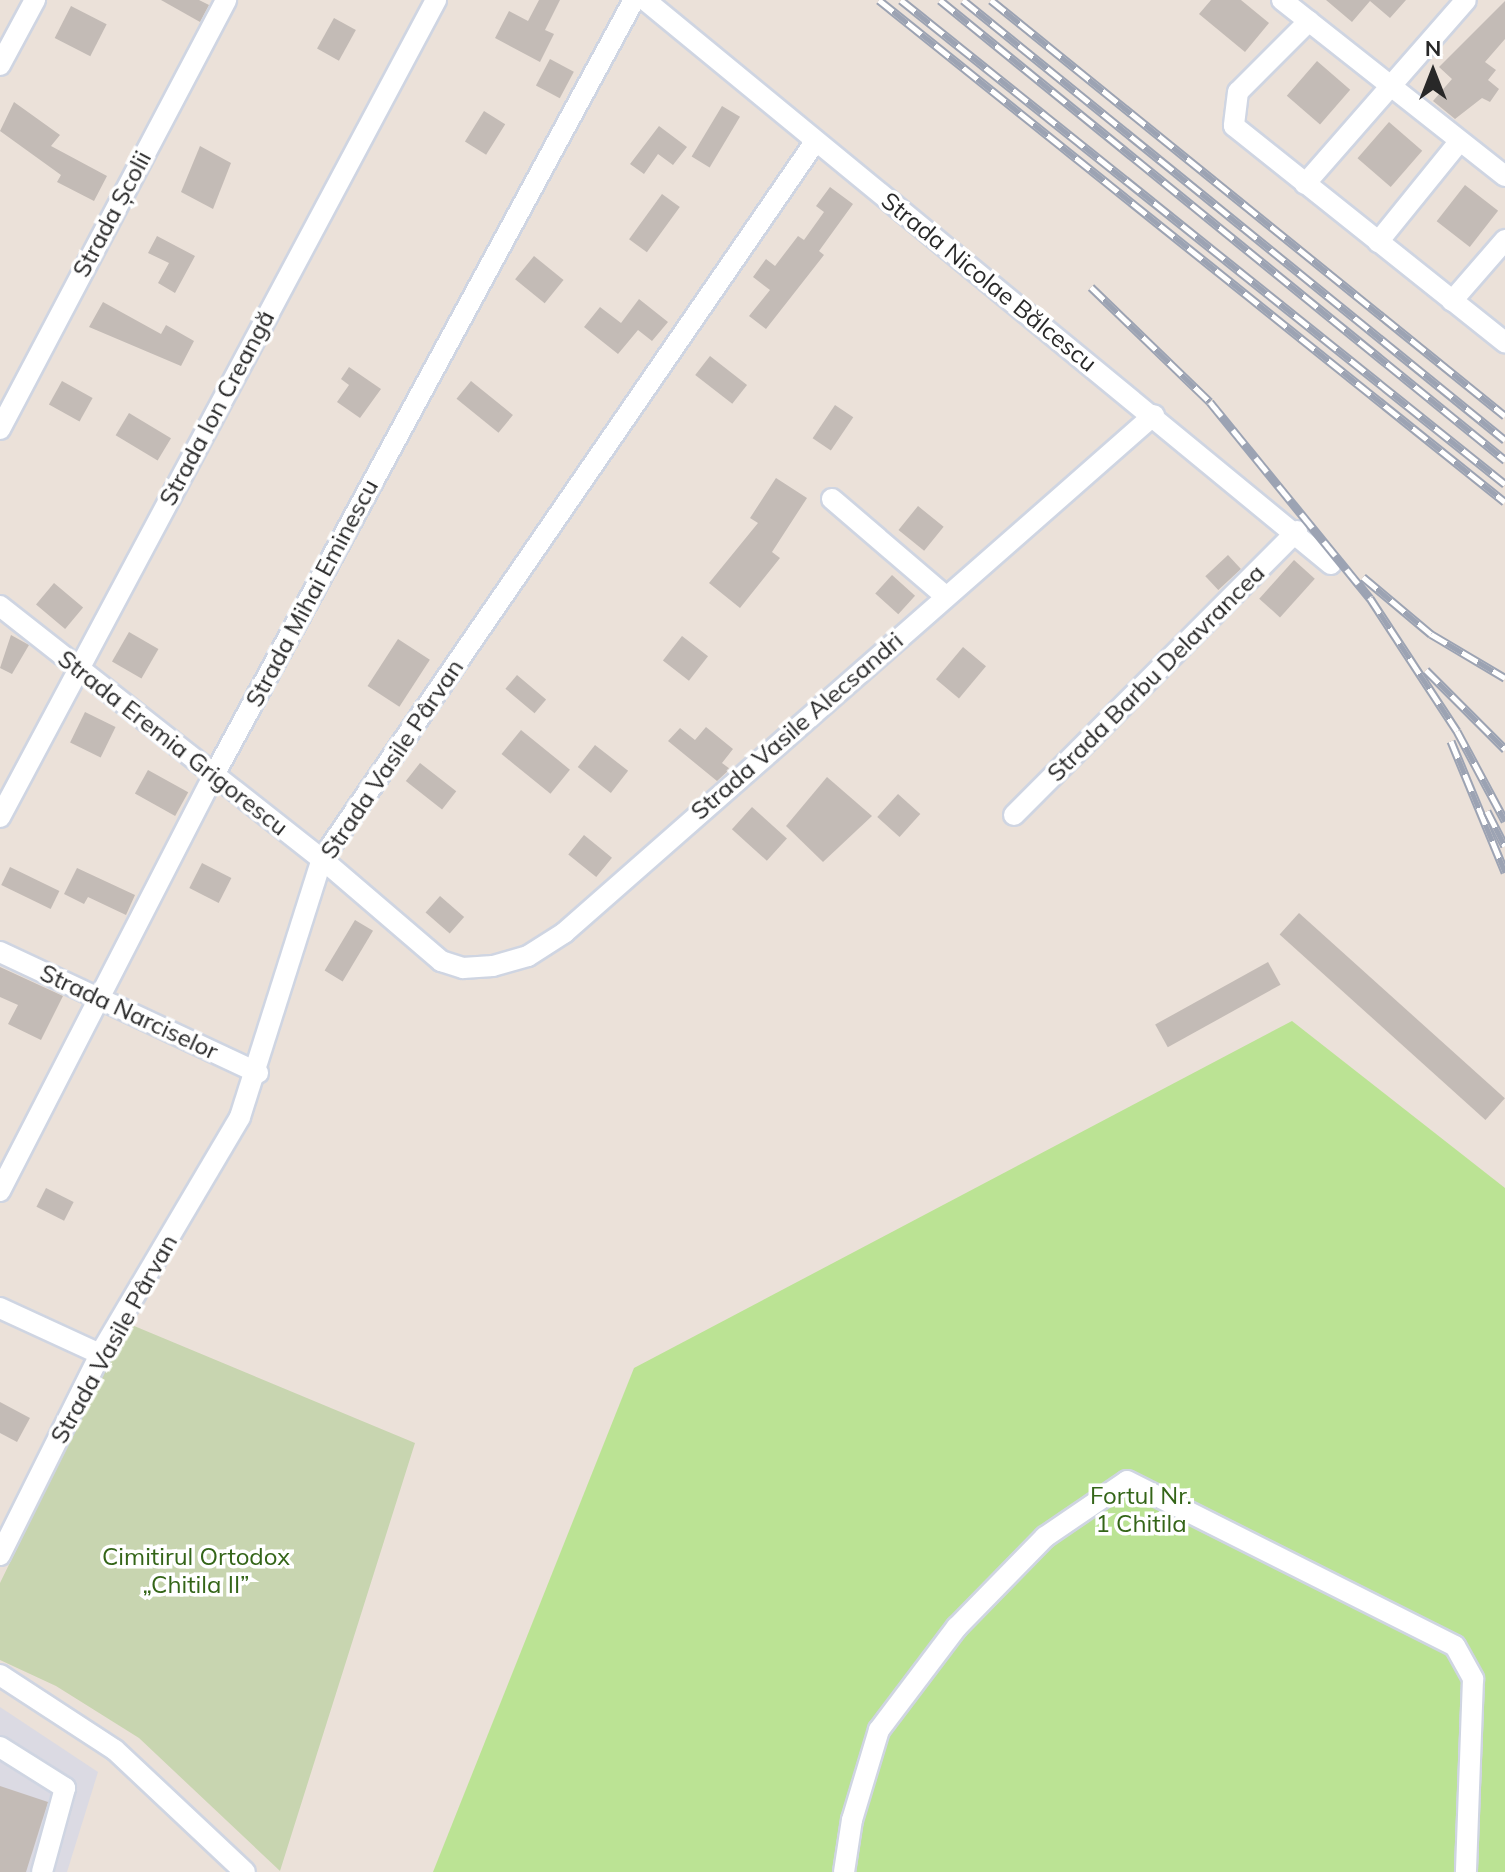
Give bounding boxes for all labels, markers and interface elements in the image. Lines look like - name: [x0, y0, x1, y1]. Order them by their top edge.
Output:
- north arrow: [1393, 32, 1473, 112]
- text: N: [1425, 34, 1441, 62]
- street label: Strada Școlii: [67, 146, 157, 282]
- street label: Strada Nicolae Bălcescu: [876, 186, 1102, 378]
- street label: Strada Ion Creangă: [153, 305, 281, 511]
- street label: Strada Mihai Eminescu: [240, 474, 384, 712]
- street label: Strada Barbu Delavrancea: [1041, 558, 1271, 788]
- street label: Strada Vasile Alecsandri: [685, 626, 909, 826]
- street label: Strada Eremia Grigorescu: [52, 644, 294, 842]
- street label: Strada Vasile Pârvan: [315, 654, 469, 864]
- street label: Strada Narciselor: [35, 958, 223, 1066]
- street label: Strada Vasile Pârvan: [45, 1230, 183, 1448]
- park label: Fortul Nr. 1 Chitila: [1090, 1482, 1192, 1538]
- park label: Cimitirul Ortodox „Chitila II”: [102, 1543, 290, 1599]

